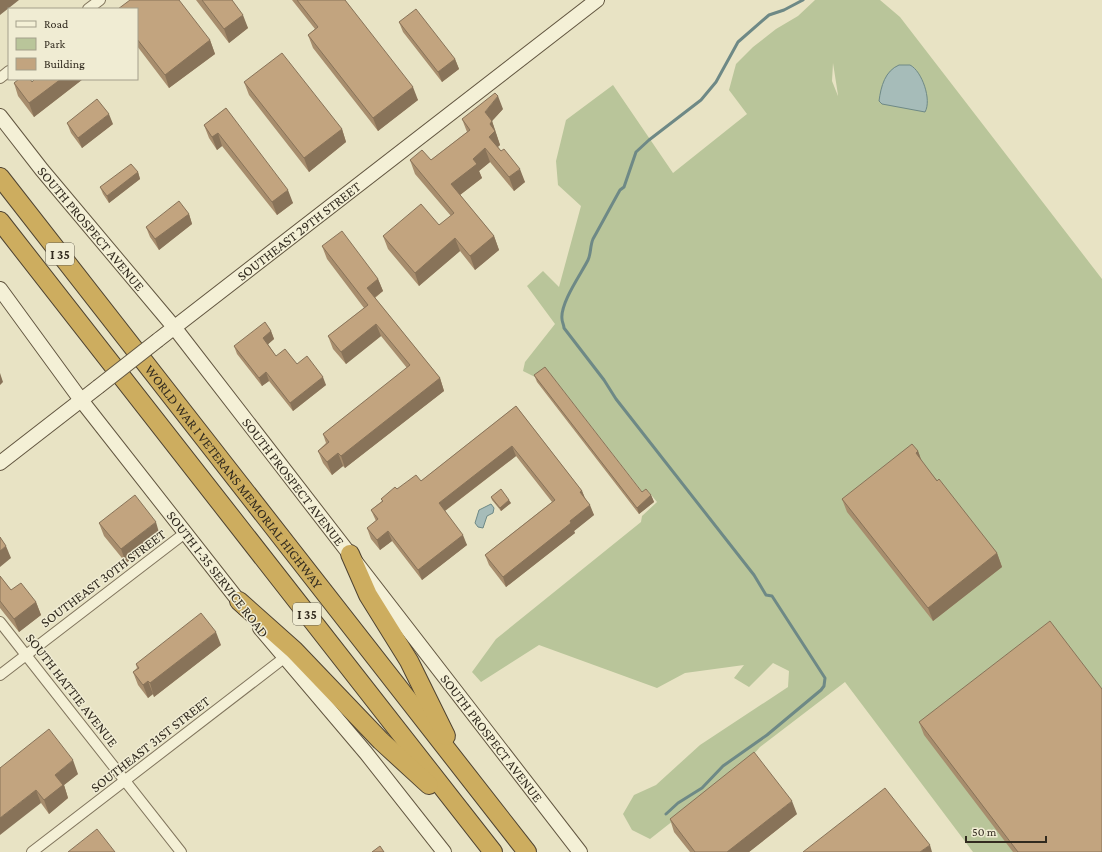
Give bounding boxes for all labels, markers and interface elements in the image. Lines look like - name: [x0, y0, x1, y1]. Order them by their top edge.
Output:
- legend: [8, 8, 138, 80]
- text: Road: [44, 17, 69, 31]
- text: Park: [44, 37, 66, 51]
- text: Building: [44, 57, 85, 71]
- street label: SOUTH PROSPECT AVENUE: [35, 163, 148, 294]
- street label: SOUTHEAST 29TH STREET: [234, 178, 364, 284]
- road number: I 35: [46, 243, 74, 265]
- street label: WORLD WAR I VETERANS MEMORIAL HIGHWAY: [142, 361, 326, 592]
- street label: SOUTH PROSPECT AVENUE: [239, 414, 348, 549]
- street label: SOUTH I-35 SERVICE ROAD: [164, 508, 272, 640]
- street label: SOUTHEAST 30TH STREET: [37, 525, 169, 630]
- road number: I 35: [293, 603, 321, 625]
- street label: SOUTH HATTIE AVENUE: [23, 630, 122, 750]
- street label: SOUTH PROSPECT AVENUE: [437, 671, 546, 805]
- street label: SOUTHEAST 31ST STREET: [87, 692, 213, 795]
- scale bar: [966, 818, 1046, 844]
- text: 50 m: [972, 825, 997, 839]

